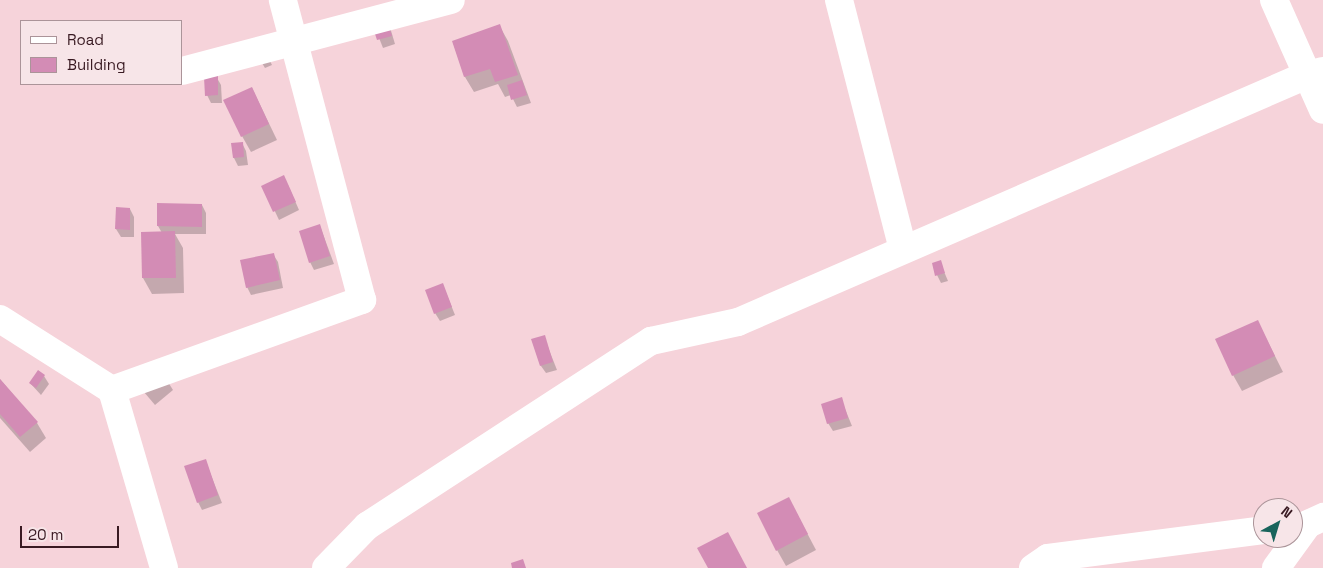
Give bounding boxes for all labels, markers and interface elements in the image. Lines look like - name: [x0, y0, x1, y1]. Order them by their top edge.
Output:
- legend: [20, 20, 182, 85]
- text: Road: [67, 30, 104, 49]
- text: Building: [67, 55, 126, 74]
- north arrow: [1253, 498, 1303, 548]
- text: N: [1277, 502, 1296, 522]
- scale bar: [22, 516, 121, 548]
- text: 20 m: [28, 525, 63, 544]

